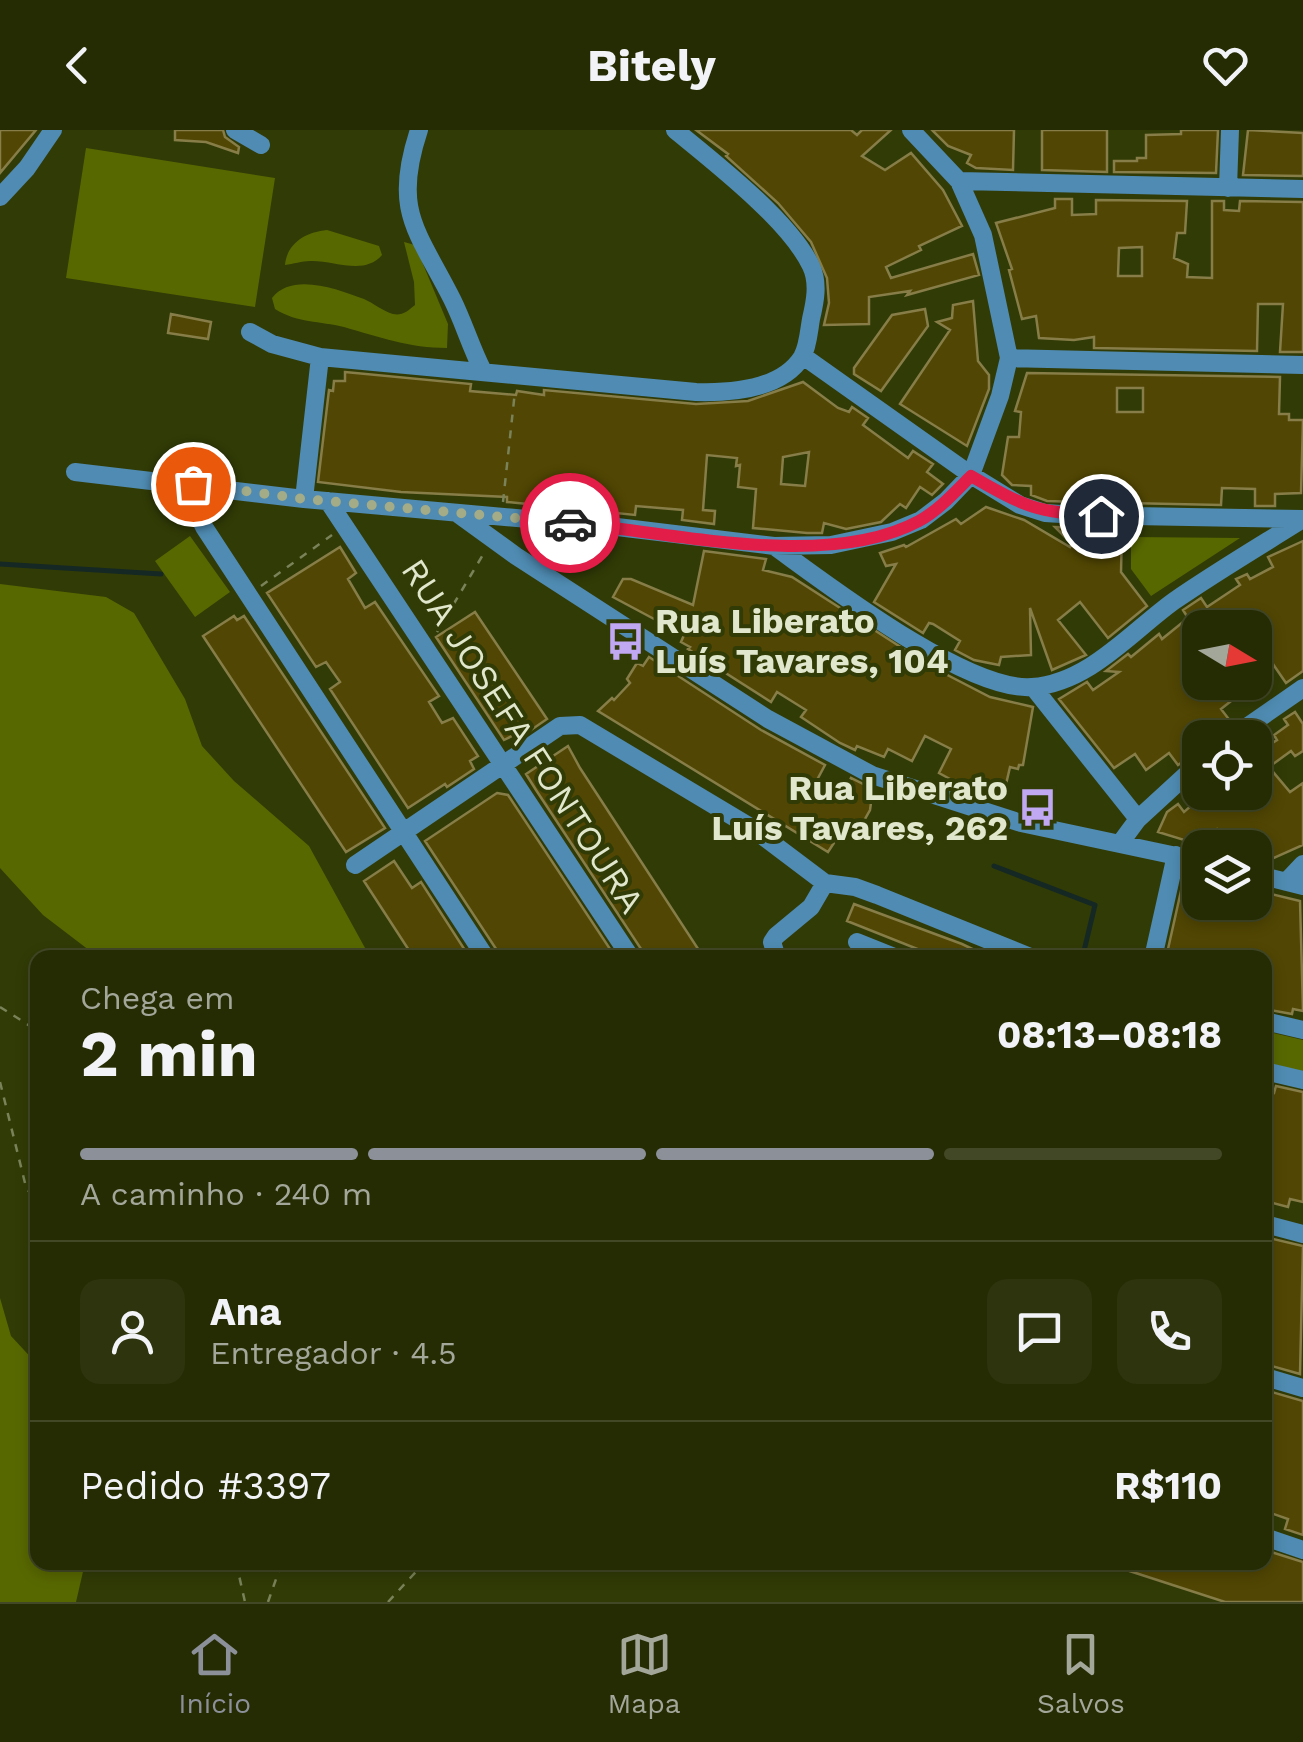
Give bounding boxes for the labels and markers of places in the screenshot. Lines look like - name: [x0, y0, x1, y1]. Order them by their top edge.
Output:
- pin: [151, 442, 236, 527]
- pin: [1059, 474, 1144, 559]
- place label: Rua Liberato Luís Tavares, 104: [655, 600, 949, 682]
- bus stop icon: Rua Liberato Luís Tavares, 104: [604, 620, 646, 662]
- place label: Rua Liberato Luís Tavares, 262: [711, 767, 1008, 849]
- bus stop icon: Rua Liberato Luís Tavares, 262: [1017, 787, 1059, 829]

